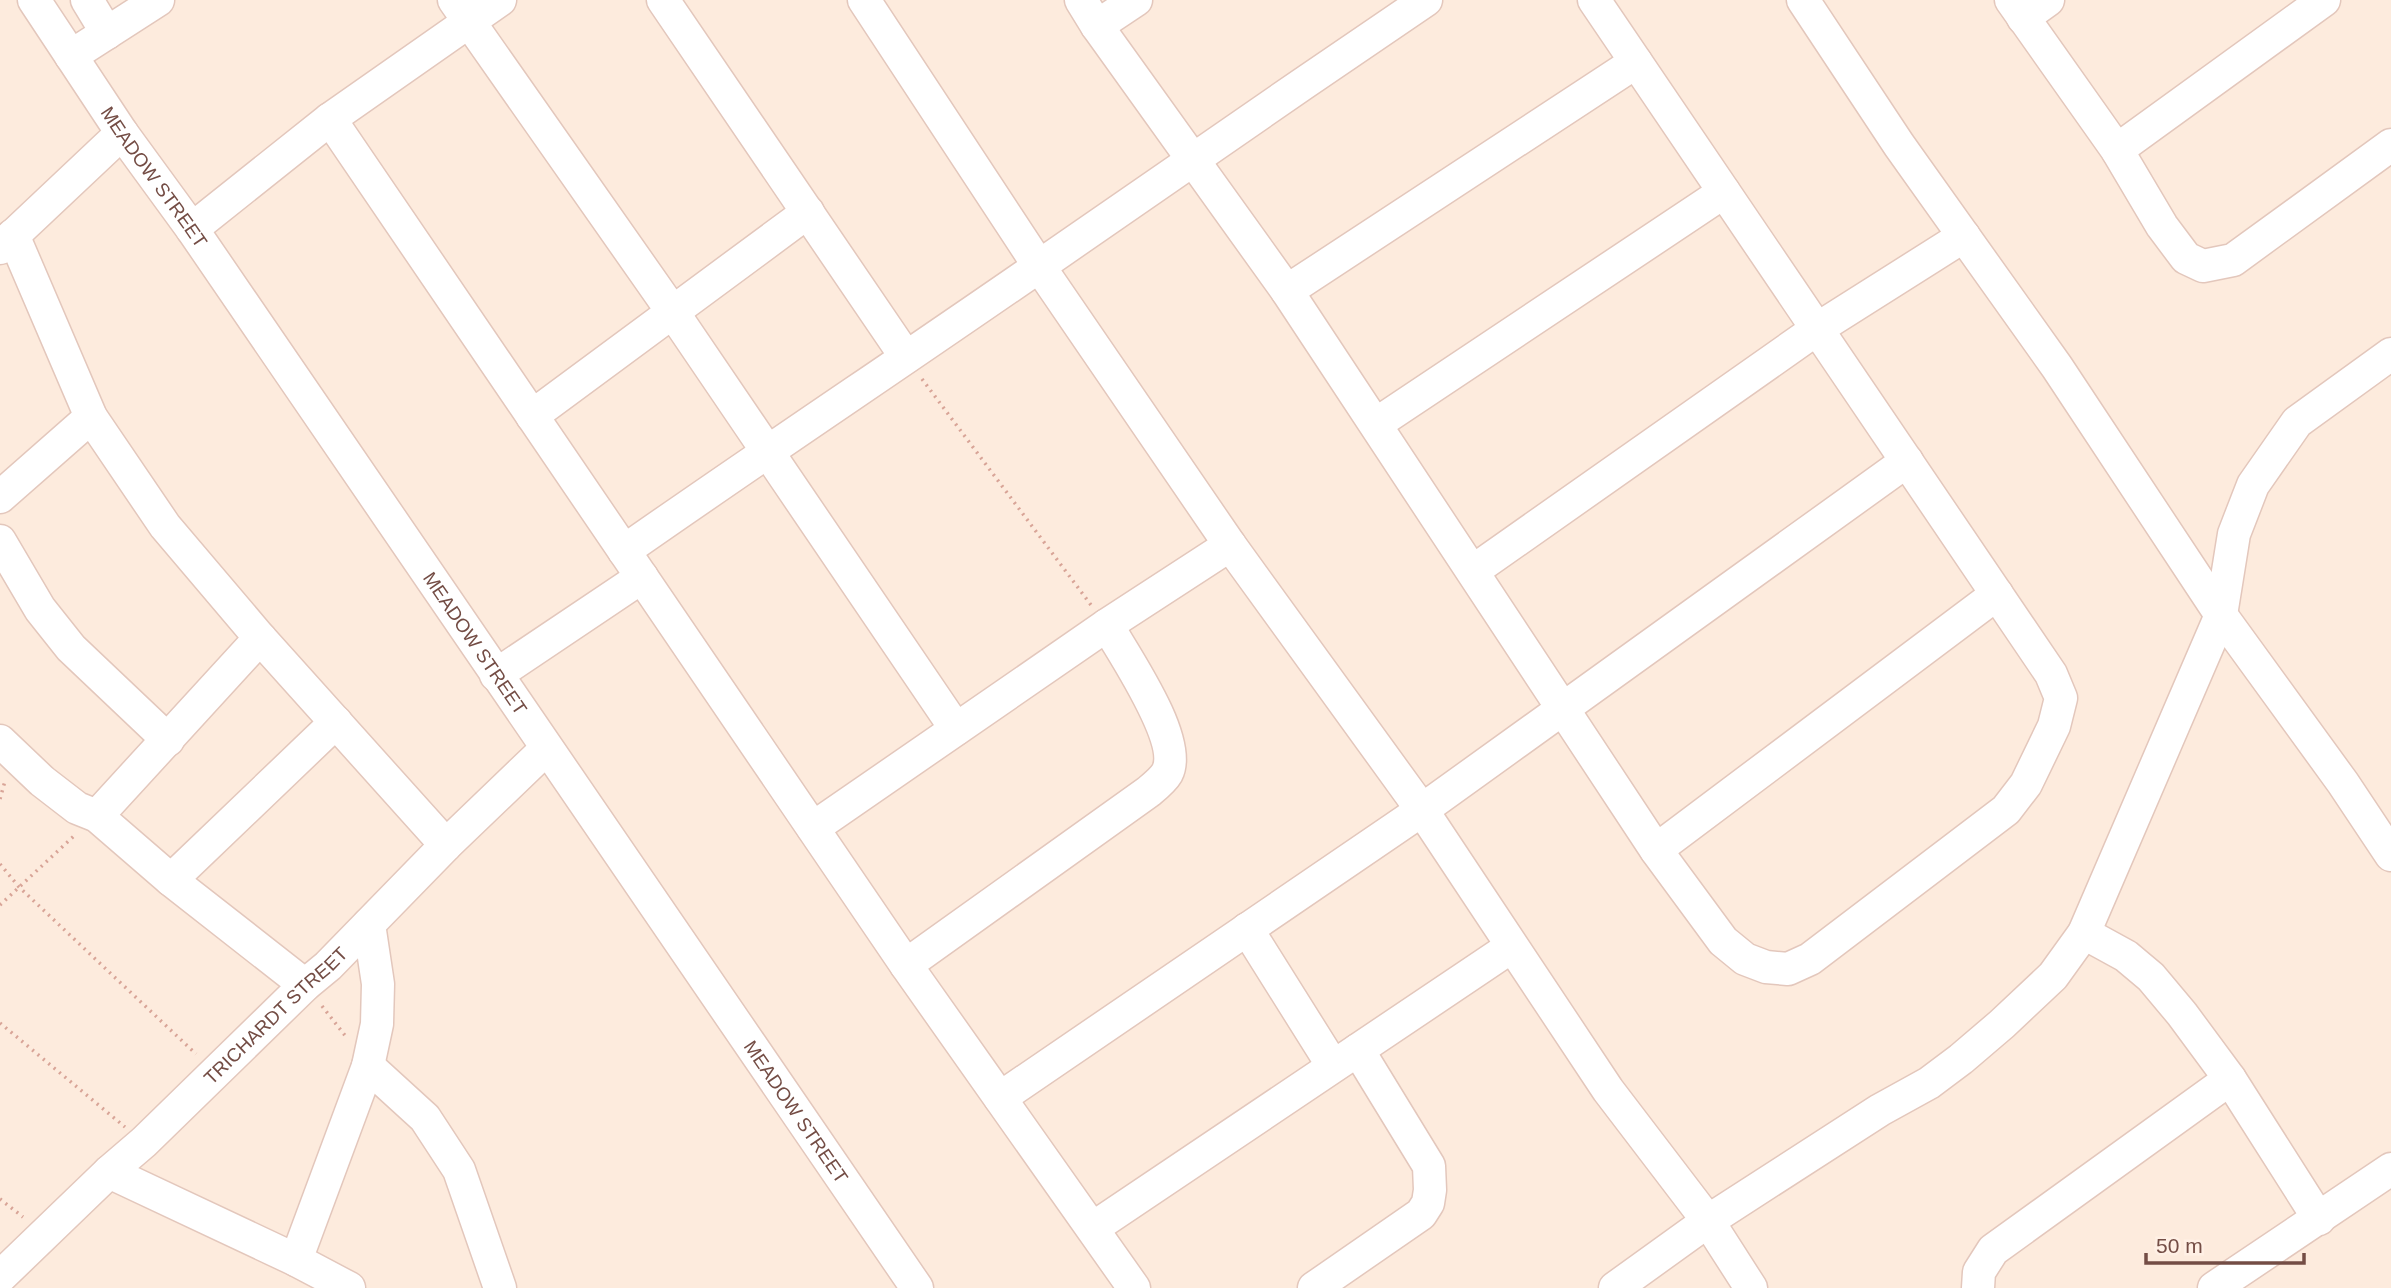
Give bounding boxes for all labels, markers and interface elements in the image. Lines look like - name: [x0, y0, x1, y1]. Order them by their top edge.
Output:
- street label: MEADOW STREET: [97, 103, 212, 252]
- street label: MEADOW STREET: [419, 568, 531, 719]
- street label: TRICHARDT STREET: [200, 942, 352, 1089]
- street label: MEADOW STREET: [740, 1037, 852, 1188]
- scale bar: [2146, 1222, 2304, 1266]
- text: 50 m: [2156, 1234, 2203, 1257]

